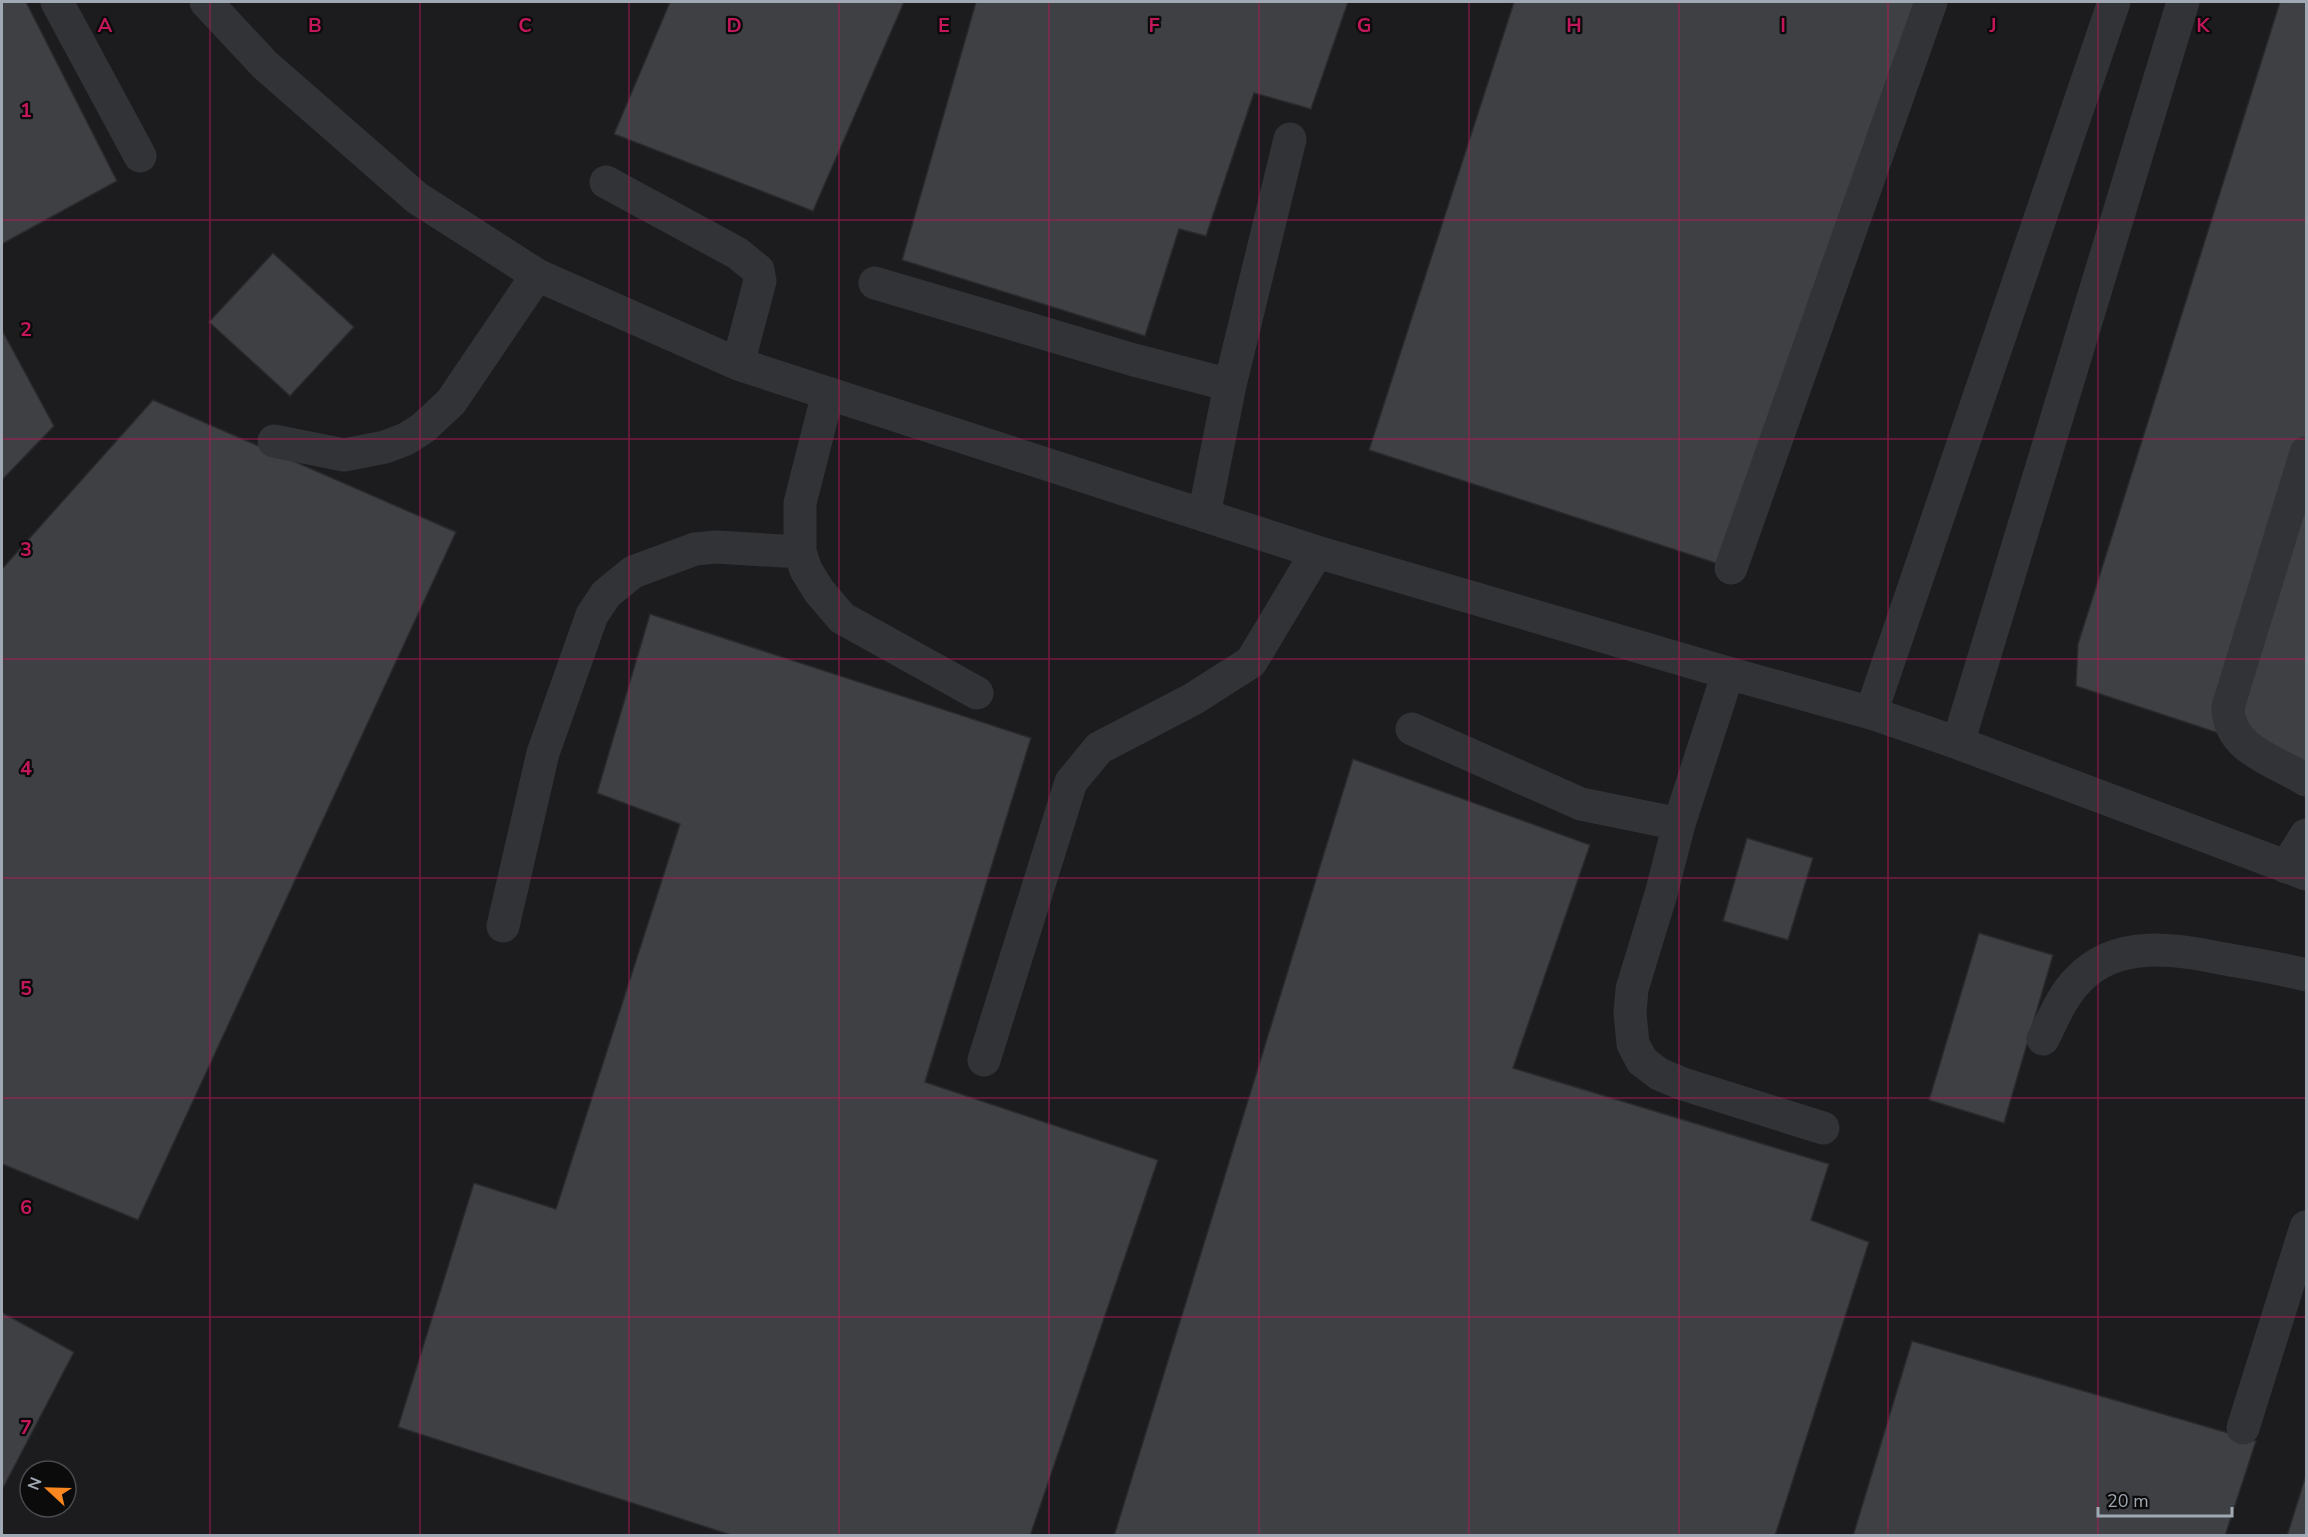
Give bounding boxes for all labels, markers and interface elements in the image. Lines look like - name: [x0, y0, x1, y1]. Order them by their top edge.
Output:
- text: A: [98, 12, 113, 39]
- text: B: [308, 12, 322, 39]
- text: C: [518, 12, 532, 39]
- text: D: [726, 12, 742, 39]
- text: E: [938, 12, 950, 39]
- text: F: [1148, 12, 1160, 39]
- text: G: [1357, 12, 1371, 39]
- text: H: [1566, 12, 1582, 39]
- text: I: [1780, 12, 1786, 39]
- text: J: [1988, 12, 1997, 39]
- text: K: [2196, 12, 2210, 39]
- text: 1: [20, 97, 32, 124]
- text: 2: [20, 316, 32, 343]
- text: 3: [20, 536, 32, 563]
- text: 4: [20, 755, 32, 782]
- text: 5: [20, 975, 32, 1002]
- text: 6: [20, 1194, 32, 1221]
- text: 7: [20, 1414, 32, 1441]
- north arrow: [18, 1459, 78, 1519]
- text: N: [23, 1474, 47, 1493]
- scale bar: [2098, 1480, 2232, 1518]
- text: 20 m: [2107, 1489, 2149, 1513]

